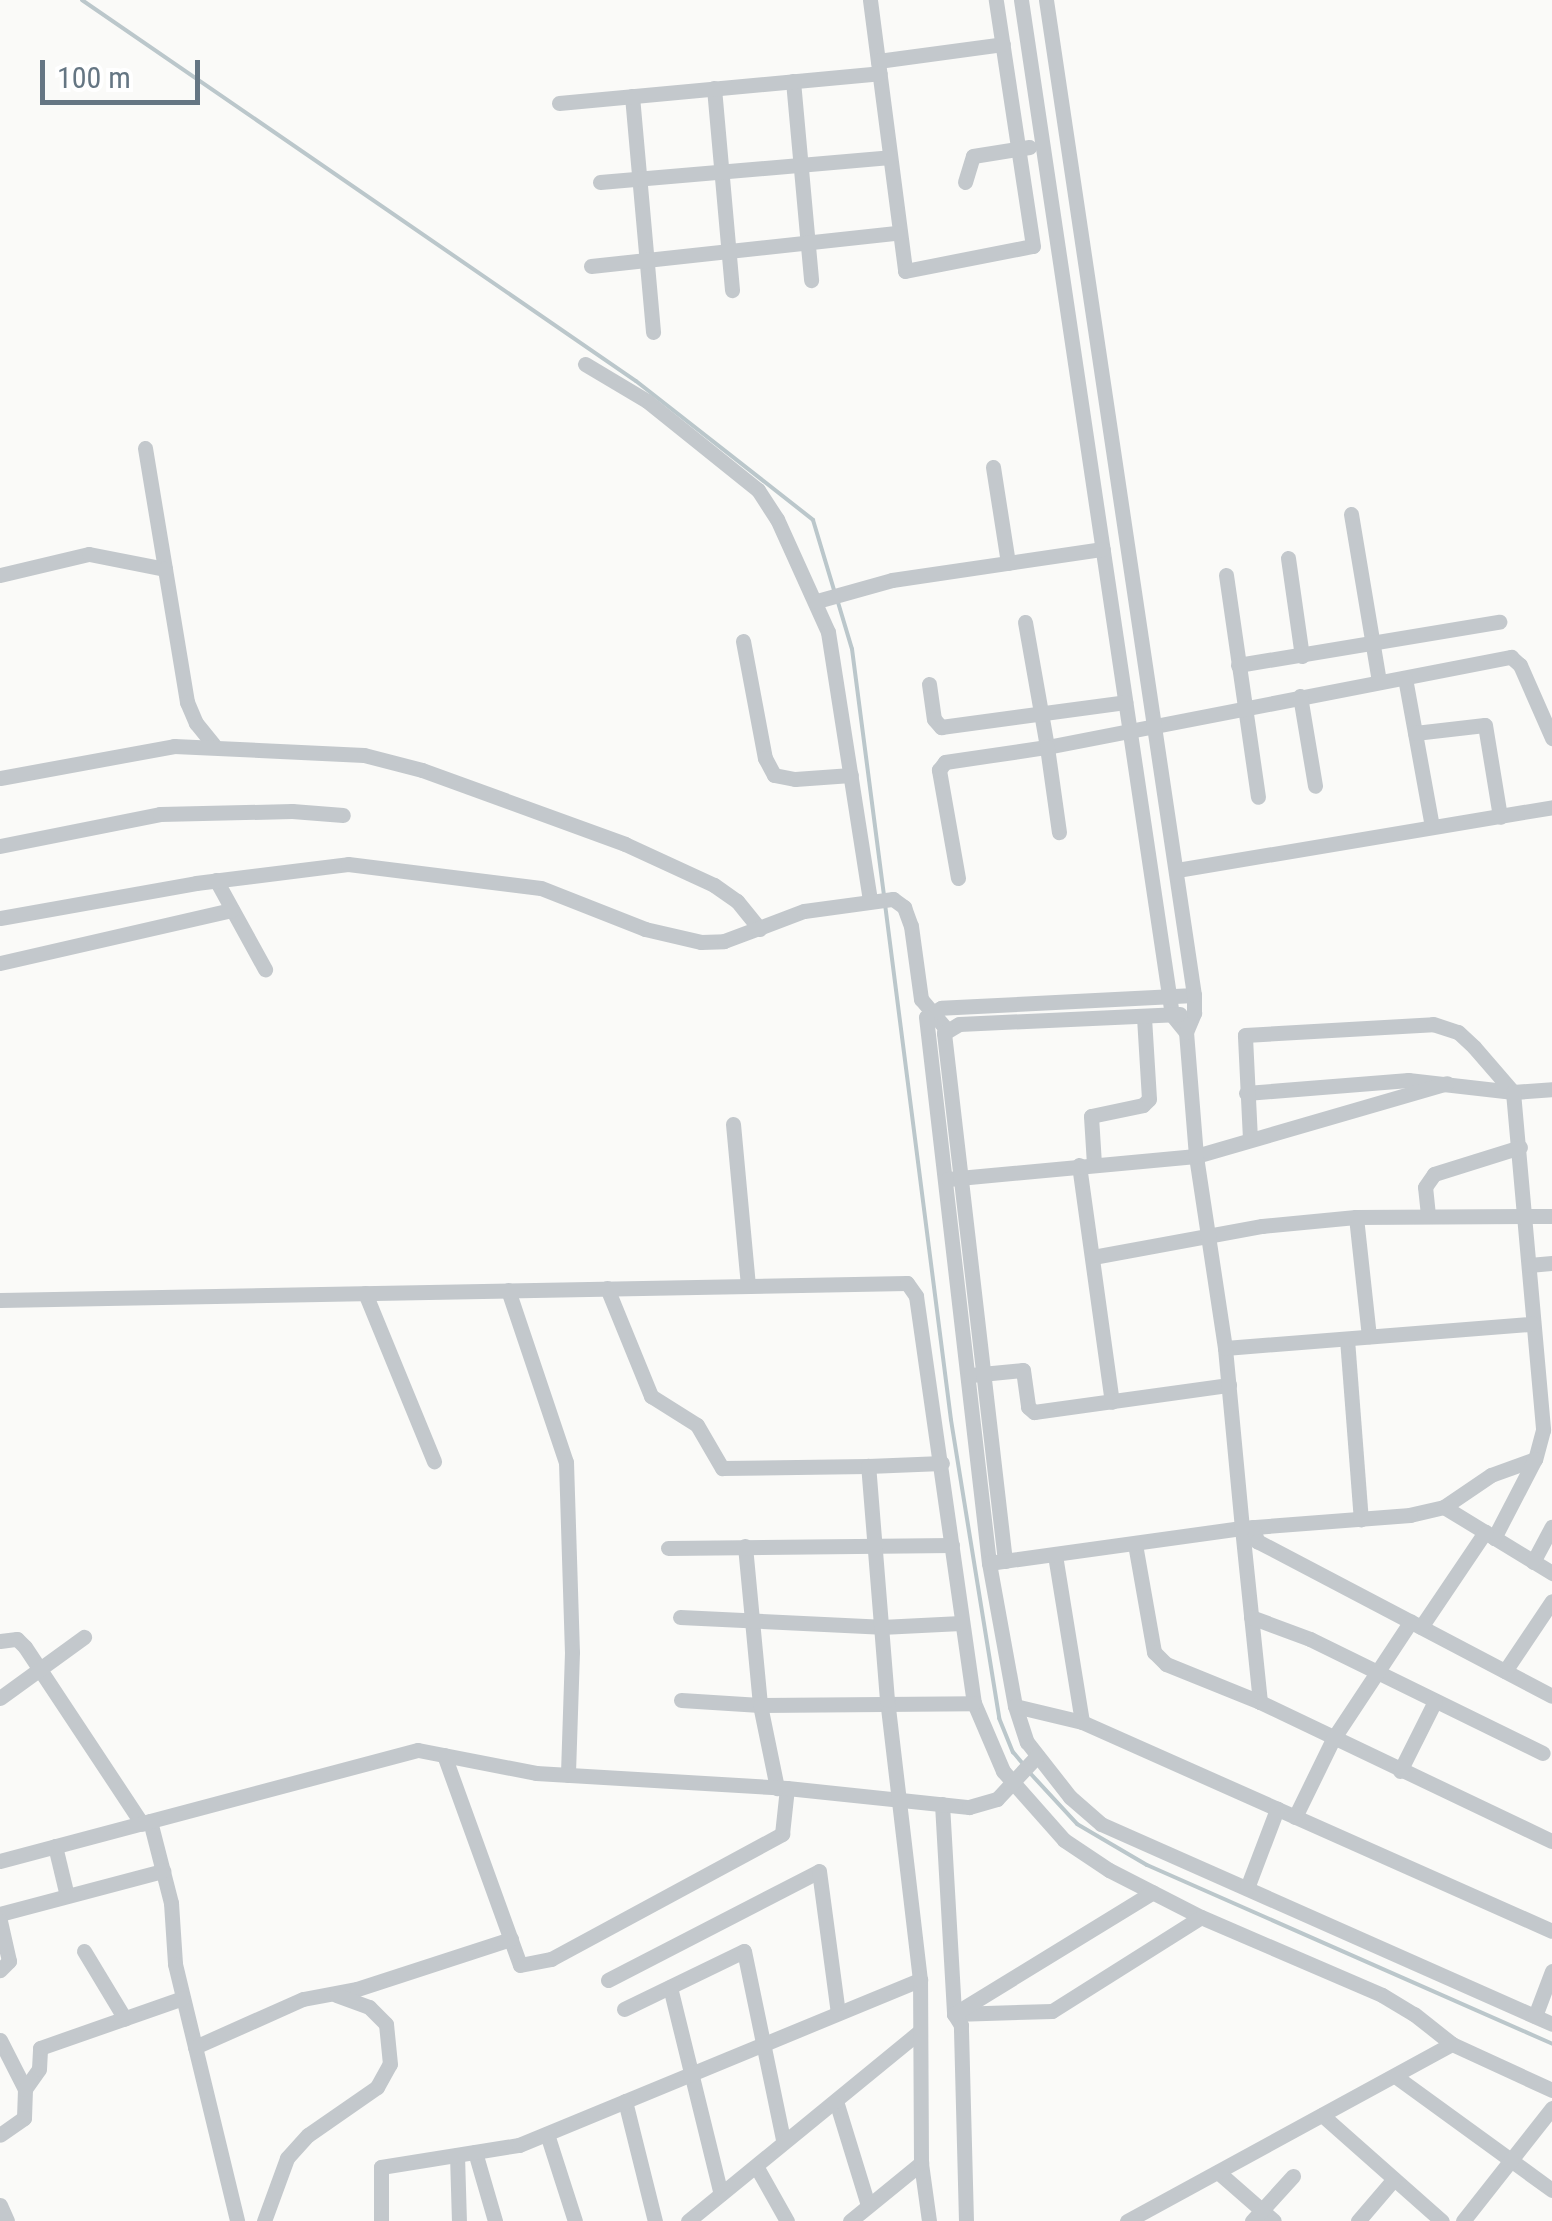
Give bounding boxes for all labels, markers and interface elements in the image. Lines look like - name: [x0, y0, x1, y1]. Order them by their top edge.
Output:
- scale bar: [45, 40, 205, 102]
- text: 100 m: [57, 60, 131, 95]

